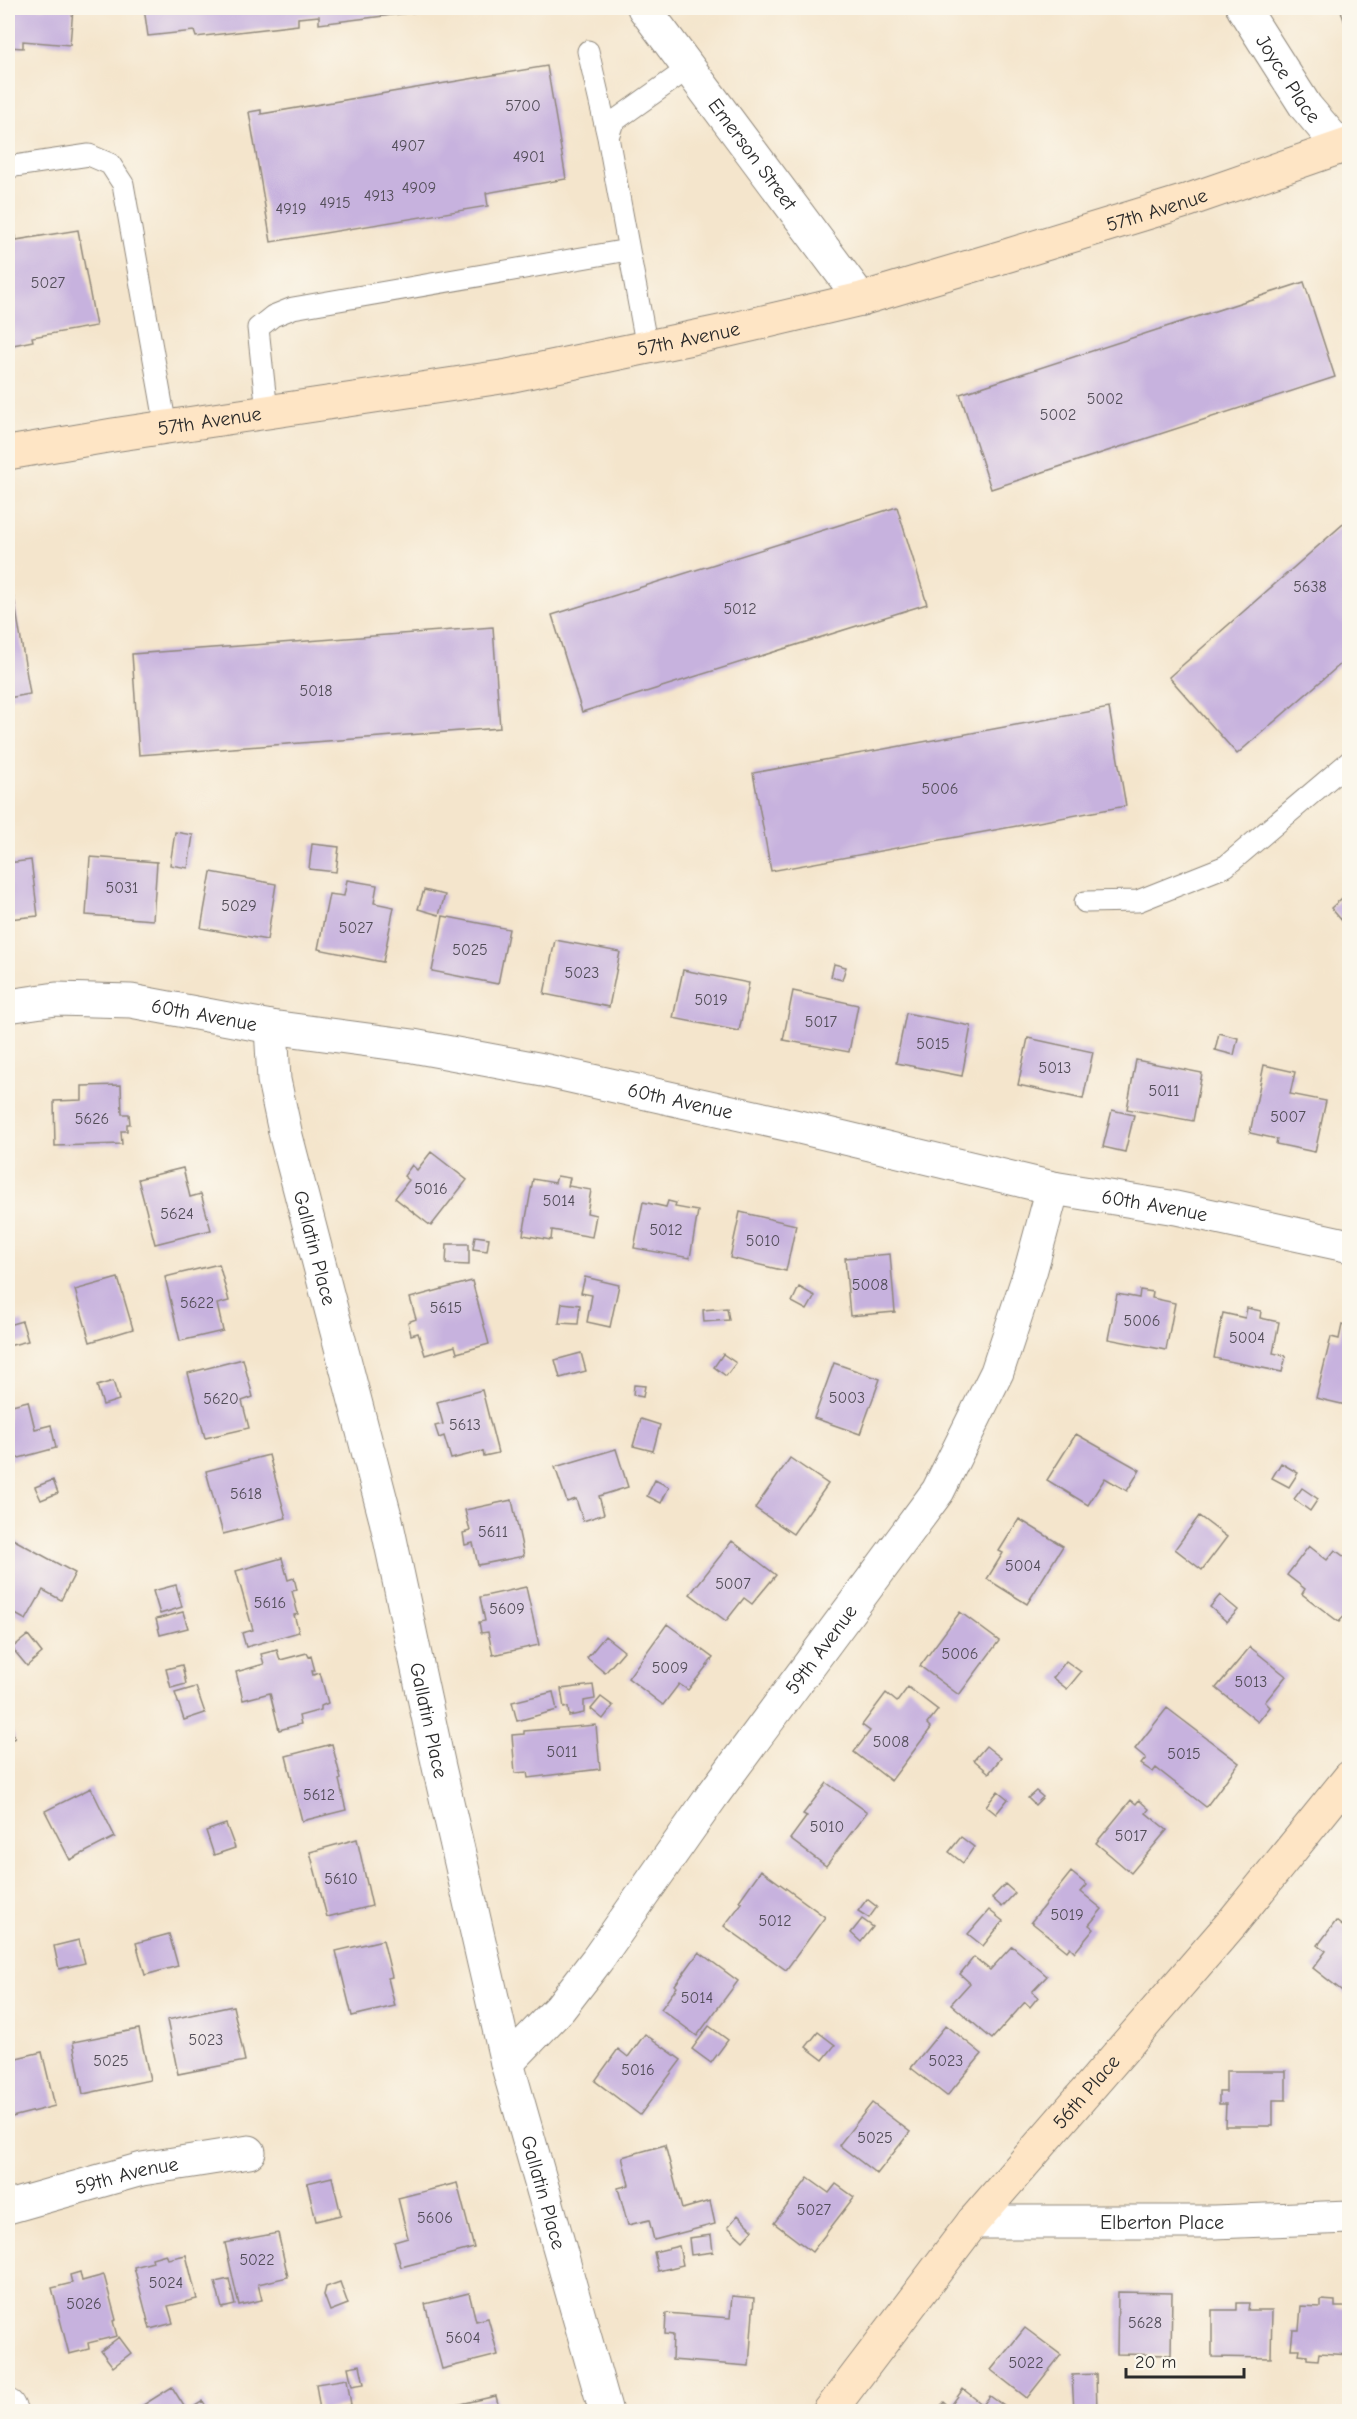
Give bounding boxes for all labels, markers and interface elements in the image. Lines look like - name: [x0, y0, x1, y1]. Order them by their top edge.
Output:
- street label: Joyce Place: [1251, 30, 1326, 127]
- street label: Emerson Street: [704, 94, 803, 215]
- house number: 5700: [505, 97, 541, 115]
- house number: 4907: [391, 137, 425, 155]
- house number: 4901: [513, 148, 545, 166]
- house number: 4909: [402, 179, 436, 197]
- street label: 57th Avenue: [1103, 183, 1210, 236]
- house number: 4913: [364, 187, 394, 205]
- house number: 4915: [319, 194, 351, 212]
- house number: 4919: [275, 200, 307, 218]
- house number: 5027: [31, 274, 66, 292]
- street label: 57th Avenue: [635, 316, 742, 360]
- house number: 5002: [1087, 390, 1123, 408]
- street label: 57th Avenue: [156, 402, 263, 440]
- house number: 5002: [1040, 406, 1076, 424]
- house number: 5638: [1293, 578, 1327, 596]
- house number: 5012: [723, 600, 757, 618]
- house number: 5018: [300, 682, 333, 700]
- house number: 5006: [922, 780, 958, 798]
- house number: 5031: [106, 879, 138, 897]
- house number: 5029: [221, 897, 257, 915]
- house number: 5027: [339, 919, 374, 937]
- house number: 5025: [452, 941, 488, 959]
- house number: 5023: [565, 964, 599, 982]
- house number: 5019: [694, 991, 728, 1009]
- street label: 60th Avenue: [149, 994, 259, 1036]
- house number: 5017: [805, 1013, 838, 1031]
- house number: 5015: [916, 1035, 950, 1053]
- house number: 5013: [1039, 1059, 1071, 1077]
- street label: 60th Avenue: [625, 1078, 735, 1123]
- house number: 5011: [1148, 1082, 1180, 1100]
- house number: 5007: [1270, 1108, 1306, 1126]
- house number: 5626: [75, 1110, 109, 1128]
- house number: 5016: [414, 1180, 448, 1198]
- street label: 60th Avenue: [1100, 1185, 1210, 1226]
- street label: Gallatin Place: [289, 1188, 341, 1308]
- house number: 5014: [543, 1192, 575, 1210]
- house number: 5624: [160, 1205, 194, 1223]
- house number: 5012: [649, 1221, 683, 1239]
- house number: 5010: [746, 1232, 780, 1250]
- house number: 5008: [852, 1276, 888, 1294]
- house number: 5622: [180, 1294, 214, 1312]
- house number: 5615: [430, 1299, 462, 1317]
- house number: 5006: [1124, 1312, 1160, 1330]
- house number: 5004: [1229, 1329, 1265, 1347]
- house number: 5003: [829, 1389, 865, 1407]
- house number: 5620: [203, 1390, 239, 1408]
- house number: 5613: [449, 1416, 481, 1434]
- house number: 5618: [230, 1485, 262, 1503]
- house number: 5611: [478, 1523, 508, 1541]
- house number: 5004: [1005, 1557, 1041, 1575]
- house number: 5007: [715, 1575, 751, 1593]
- house number: 5616: [254, 1594, 286, 1612]
- house number: 5609: [489, 1600, 525, 1618]
- street label: 59th Avenue: [780, 1600, 861, 1698]
- house number: 5006: [942, 1645, 978, 1663]
- house number: 5009: [652, 1659, 688, 1677]
- street label: Gallatin Place: [405, 1660, 453, 1780]
- house number: 5013: [1235, 1673, 1267, 1691]
- house number: 5008: [873, 1733, 909, 1751]
- house number: 5011: [546, 1743, 578, 1761]
- house number: 5015: [1167, 1745, 1201, 1763]
- house number: 5612: [303, 1786, 335, 1804]
- house number: 5010: [810, 1818, 844, 1836]
- house number: 5017: [1115, 1827, 1148, 1845]
- house number: 5610: [324, 1870, 358, 1888]
- house number: 5019: [1050, 1906, 1084, 1924]
- house number: 5012: [758, 1912, 792, 1930]
- house number: 5014: [681, 1989, 713, 2007]
- house number: 5023: [189, 2031, 223, 2049]
- street label: 56th Place: [1048, 2050, 1124, 2133]
- house number: 5025: [93, 2052, 129, 2070]
- house number: 5023: [929, 2052, 963, 2070]
- house number: 5016: [621, 2061, 655, 2079]
- house number: 5025: [857, 2129, 893, 2147]
- street label: Gallatin Place: [517, 2133, 571, 2252]
- street label: 59th Avenue: [72, 2152, 180, 2199]
- house number: 5027: [797, 2201, 832, 2219]
- house number: 5606: [417, 2209, 453, 2227]
- street label: Elberton Place: [1100, 2210, 1225, 2234]
- house number: 5022: [239, 2251, 275, 2269]
- house number: 5024: [149, 2274, 183, 2292]
- house number: 5026: [66, 2295, 102, 2313]
- house number: 5628: [1128, 2314, 1162, 2332]
- house number: 5604: [446, 2329, 480, 2347]
- scale bar: [1126, 2341, 1244, 2379]
- text: 20 m: [1135, 2352, 1176, 2373]
- house number: 5022: [1008, 2354, 1044, 2372]

